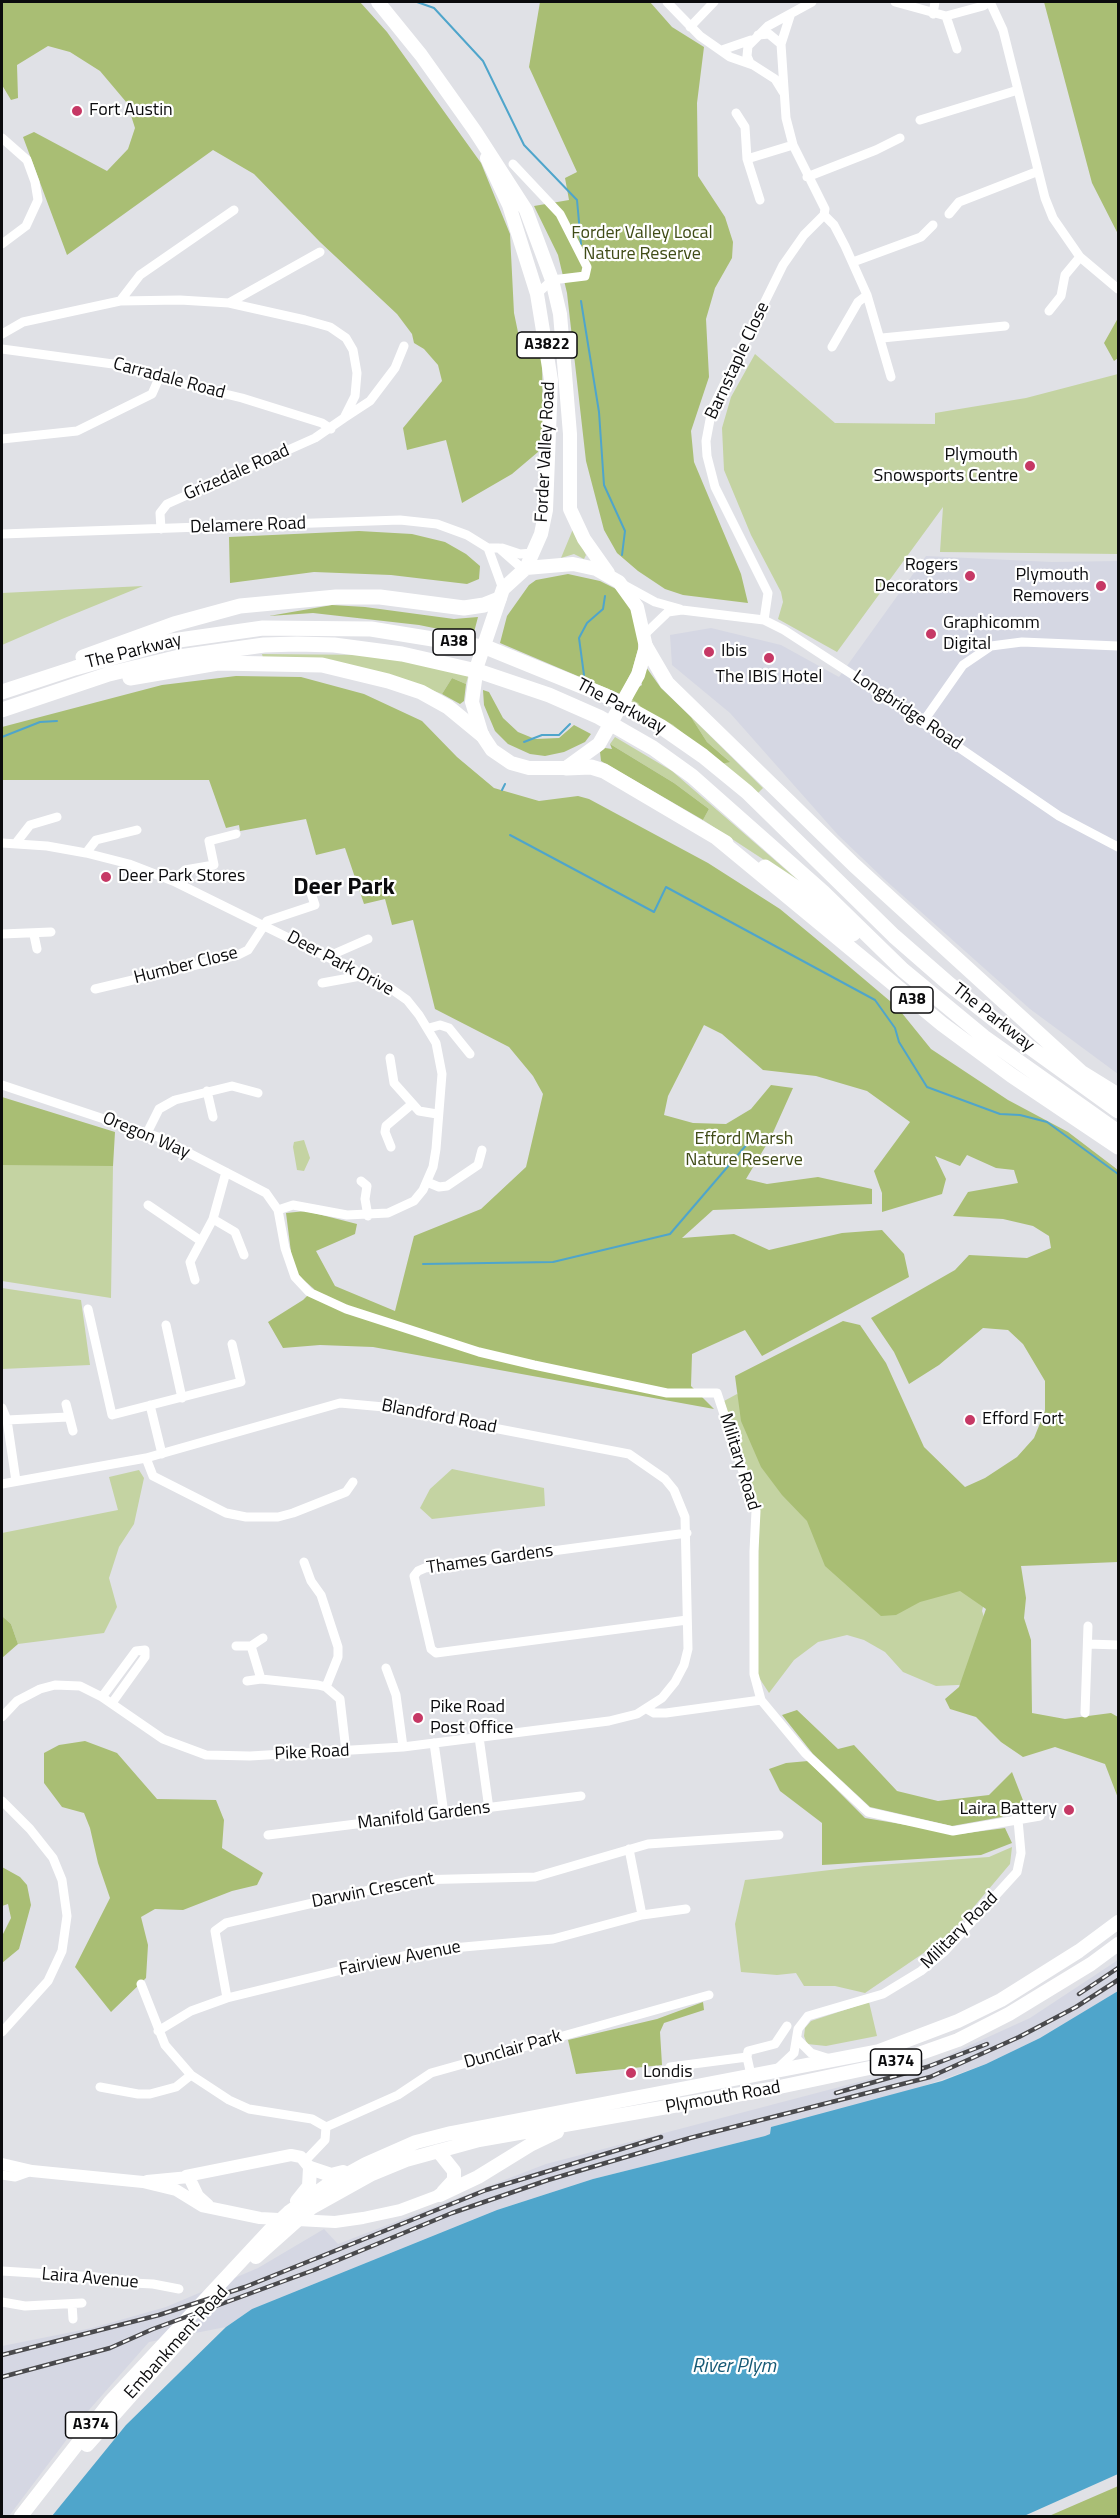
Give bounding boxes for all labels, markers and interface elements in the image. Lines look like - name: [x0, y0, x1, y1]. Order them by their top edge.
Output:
- place label: Fort Austin: [89, 100, 173, 122]
- marker: Fort Austin: [70, 104, 84, 118]
- park label: Forder Valley Local Nature Reserve: [571, 223, 713, 266]
- street label: Barnstaple Close: [701, 299, 775, 423]
- road number: A3822: [517, 332, 577, 358]
- street label: Carradale Road: [111, 354, 227, 404]
- street label: Forder Valley Road: [532, 381, 560, 523]
- street label: Grizedale Road: [181, 440, 293, 506]
- place label: Plymouth Snowsports Centre: [874, 445, 1018, 488]
- marker: Plymouth Snowsports Centre: [1023, 459, 1037, 473]
- street label: Delamere Road: [190, 513, 306, 539]
- place label: Rogers Decorators: [874, 555, 958, 598]
- place label: Plymouth Removers: [1012, 565, 1089, 608]
- marker: Rogers Decorators: [963, 569, 977, 583]
- marker: Plymouth Removers: [1094, 579, 1108, 593]
- place label: Graphicomm Digital: [943, 613, 1040, 656]
- marker: Graphicomm Digital: [924, 627, 938, 641]
- road number: A38: [433, 629, 475, 655]
- street label: The Parkway: [84, 630, 184, 674]
- place label: Ibis: [721, 641, 747, 663]
- marker: Ibis: [702, 645, 716, 659]
- marker: The IBIS Hotel: [762, 651, 776, 665]
- street label: Longbridge Road: [848, 666, 966, 756]
- place label: The IBIS Hotel: [716, 667, 822, 689]
- street label: The Parkway: [573, 674, 669, 740]
- place label: Deer Park Stores: [118, 866, 245, 888]
- marker: Deer Park Stores: [99, 870, 113, 884]
- district label: Deer Park: [293, 874, 395, 902]
- street label: Deer Park Drive: [283, 927, 397, 1001]
- street label: Humber Close: [132, 943, 240, 989]
- street label: The Parkway: [948, 979, 1038, 1057]
- road number: A38: [891, 987, 933, 1013]
- street label: Oregon Way: [99, 1108, 193, 1164]
- park label: Efford Marsh Nature Reserve: [685, 1129, 803, 1172]
- street label: Blandford Road: [379, 1395, 499, 1439]
- place label: Efford Fort: [982, 1409, 1064, 1431]
- street label: Military Road: [714, 1411, 764, 1513]
- marker: Efford Fort: [963, 1413, 977, 1427]
- street label: Thames Gardens: [425, 1540, 555, 1580]
- place label: Pike Road Post Office: [430, 1697, 513, 1740]
- marker: Pike Road Post Office: [411, 1711, 425, 1725]
- street label: Pike Road: [274, 1740, 350, 1766]
- street label: Manifold Gardens: [356, 1797, 492, 1835]
- place label: Laira Battery: [959, 1799, 1057, 1821]
- marker: Laira Battery: [1062, 1803, 1076, 1817]
- street label: Darwin Crescent: [310, 1869, 436, 1913]
- street label: Military Road: [917, 1888, 1003, 1974]
- street label: Fairview Avenue: [337, 1937, 463, 1981]
- street label: Dunclair Park: [462, 2026, 564, 2074]
- road number: A374: [870, 2049, 922, 2075]
- place label: Londis: [643, 2062, 693, 2084]
- marker: Londis: [624, 2066, 638, 2080]
- street label: Plymouth Road: [664, 2077, 782, 2119]
- street label: Laira Avenue: [41, 2264, 139, 2294]
- street label: Embankment Road: [121, 2282, 233, 2404]
- water label: River Plym: [692, 2355, 776, 2379]
- road number: A374: [66, 2412, 116, 2438]

